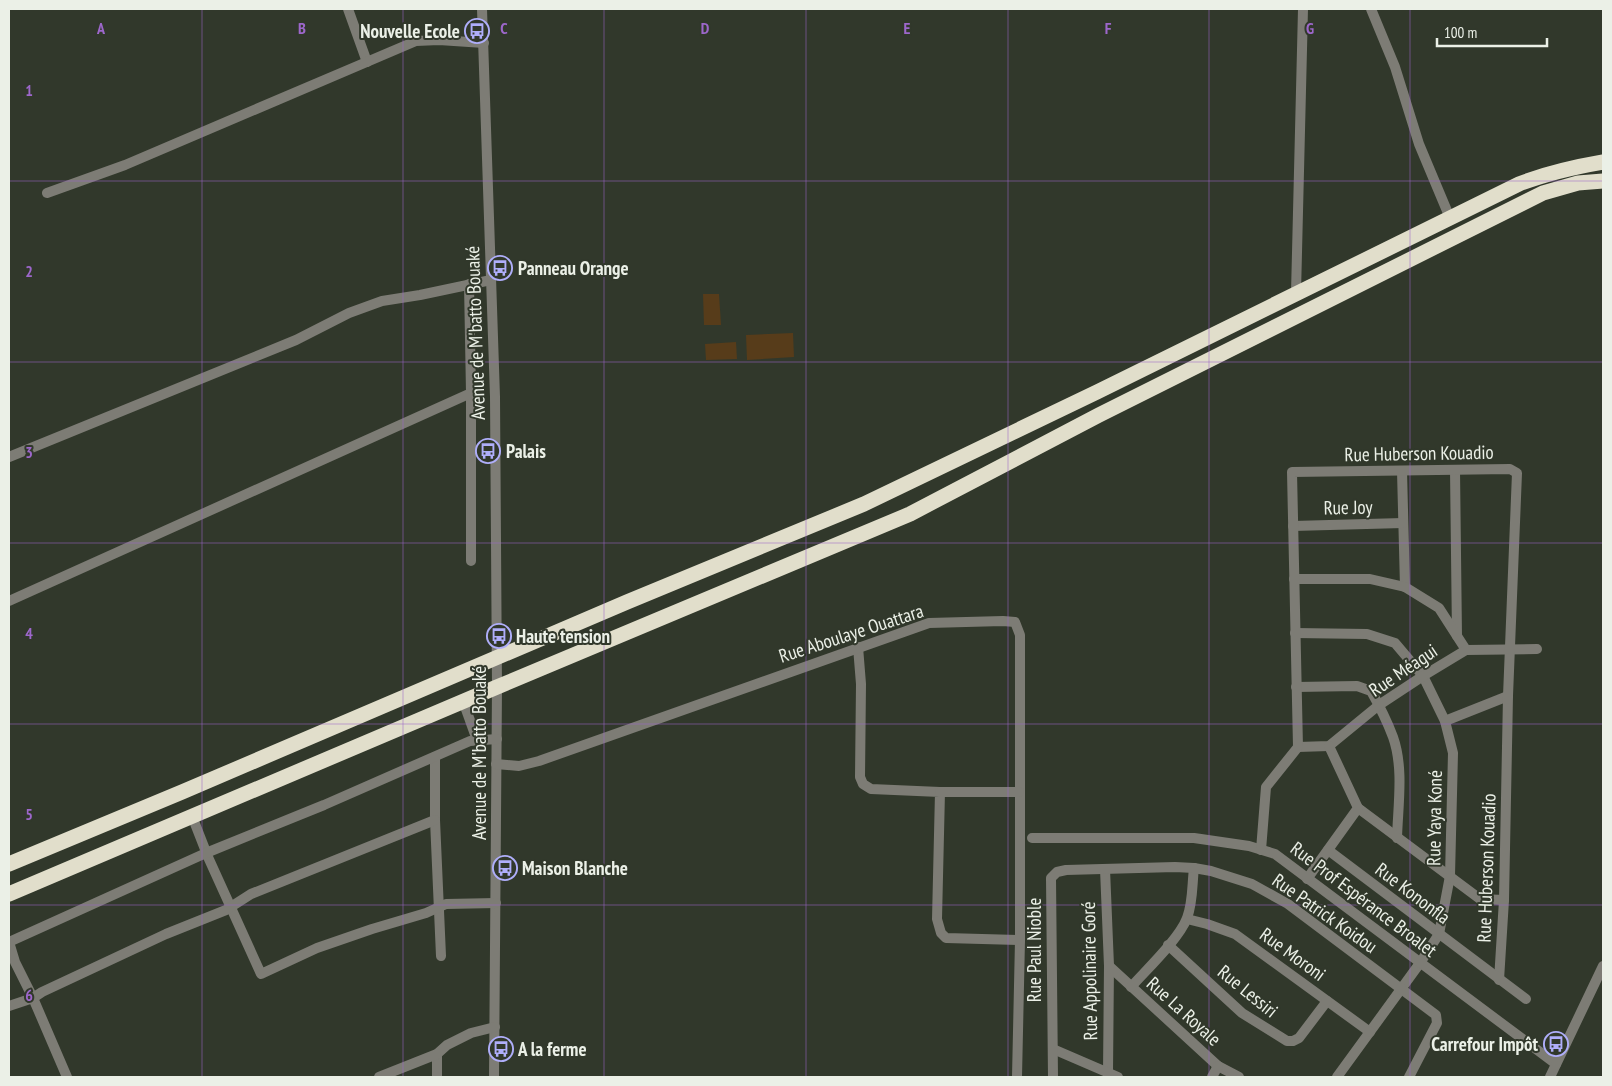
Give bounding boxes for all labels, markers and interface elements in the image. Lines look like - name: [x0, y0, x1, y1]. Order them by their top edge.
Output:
- scale bar: [1437, 15, 1547, 47]
- text: A: [96, 18, 106, 38]
- text: B: [298, 18, 306, 38]
- bus stop icon: Nouvelle Ecole: [464, 18, 490, 44]
- text: C: [500, 18, 508, 38]
- text: D: [701, 18, 710, 38]
- text: E: [904, 18, 911, 38]
- text: F: [1105, 18, 1112, 38]
- text: G: [1306, 18, 1314, 38]
- place label: Nouvelle Ecole: [360, 19, 460, 43]
- text: 100 m: [1444, 23, 1477, 42]
- text: 1: [25, 80, 33, 100]
- street label: Avenue de M'batto Bouaké: [460, 245, 490, 420]
- bus stop icon: Panneau Orange: [487, 255, 513, 281]
- place label: Panneau Orange: [518, 256, 629, 280]
- text: 2: [25, 261, 33, 281]
- bus stop icon: Palais: [475, 438, 501, 464]
- place label: Palais: [506, 439, 546, 463]
- street label: Rue Huberson Kouadio: [1344, 440, 1494, 466]
- text: 3: [25, 442, 33, 462]
- street label: Rue Joy: [1323, 495, 1374, 519]
- street label: Rue Aboulaye Ouattara: [776, 598, 926, 668]
- text: 4: [25, 623, 33, 643]
- bus stop icon: Haute tension: [486, 623, 512, 649]
- place label: Haute tension: [516, 624, 610, 648]
- street label: Rue Méagui: [1364, 638, 1442, 702]
- street label: Avenue de M'batto Bouaké: [467, 666, 491, 840]
- street label: Rue Yaya Koné: [1421, 770, 1447, 866]
- street label: Rue Huberson Kouadio: [1471, 793, 1501, 943]
- text: 5: [25, 804, 33, 824]
- street label: Rue Prof Espérance Broalet: [1286, 836, 1443, 962]
- bus stop icon: Maison Blanche: [492, 855, 518, 881]
- place label: Maison Blanche: [522, 856, 628, 880]
- street label: Rue Kononfla: [1371, 857, 1455, 929]
- street label: Rue Patrick Koidou: [1268, 868, 1382, 958]
- street label: Rue Paul Nioble: [1022, 898, 1046, 1002]
- street label: Rue Appolinaire Goré: [1076, 901, 1102, 1041]
- street label: Rue Moroni: [1255, 922, 1331, 986]
- street label: Rue Lessiri: [1213, 960, 1283, 1022]
- street label: Rue La Royale: [1142, 971, 1226, 1051]
- text: 6: [25, 985, 33, 1005]
- bus stop icon: Carrefour Impôt: [1543, 1031, 1569, 1057]
- place label: Carrefour Impôt: [1431, 1032, 1538, 1056]
- bus stop icon: A la ferme: [488, 1036, 514, 1062]
- place label: A la ferme: [517, 1037, 587, 1061]

